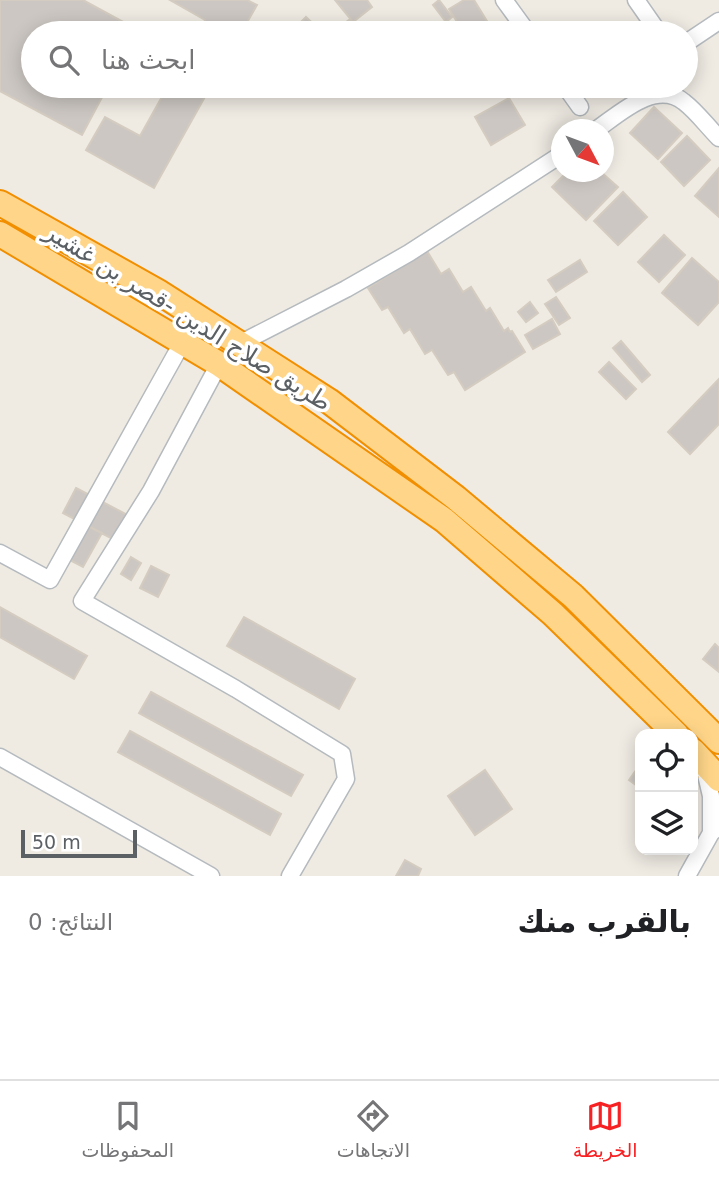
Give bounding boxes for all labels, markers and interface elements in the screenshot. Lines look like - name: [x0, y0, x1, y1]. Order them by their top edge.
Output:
- search box: [21, 21, 698, 98]
- icon: search: [45, 41, 83, 79]
- text: ابحث هنا: [101, 45, 196, 75]
- north arrow: [551, 119, 614, 182]
- street label: طريق صلاح الدين -قصر بن غشير: [39, 217, 336, 417]
- map controls: [635, 729, 698, 855]
- button: locate: [635, 729, 698, 792]
- button: layers: [635, 792, 698, 855]
- scale bar: [21, 827, 136, 859]
- text: 50 m: [32, 831, 81, 853]
- text: بالقرب منك: [518, 904, 691, 939]
- text: النتائج: 0: [28, 909, 113, 935]
- tab: المحفوظات: [81, 1097, 174, 1161]
- tab: الاتجاهات: [337, 1097, 410, 1161]
- tab: الخريطة: [573, 1097, 638, 1161]

